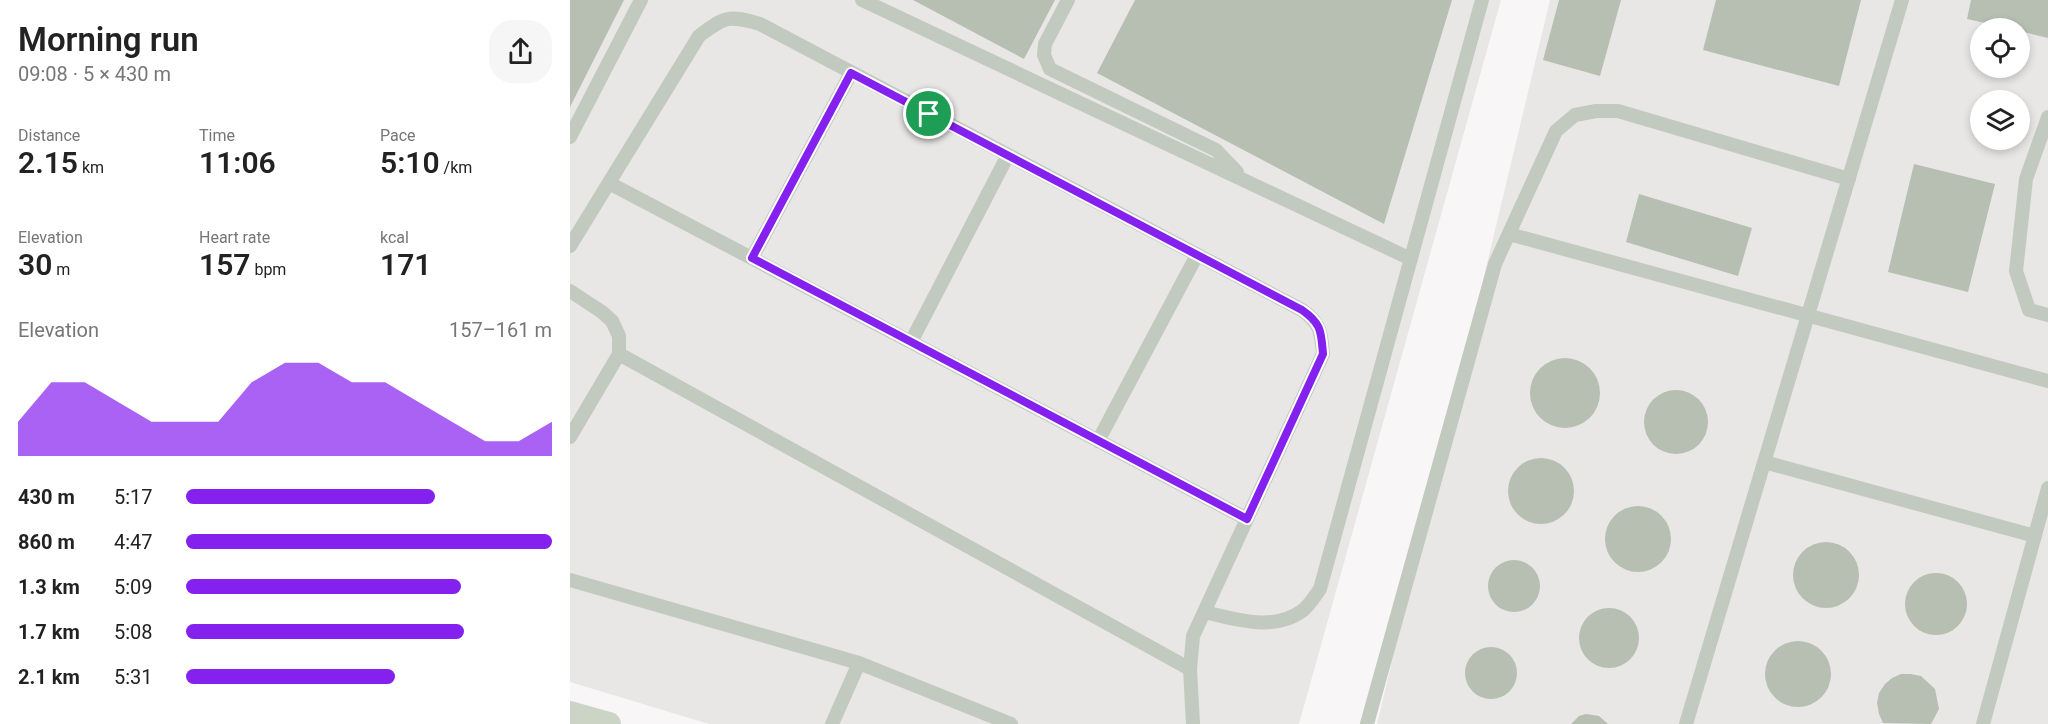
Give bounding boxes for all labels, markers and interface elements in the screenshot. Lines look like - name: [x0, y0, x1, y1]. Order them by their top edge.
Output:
- map controls: [1970, 18, 2030, 150]
- button: locate: [1970, 18, 2030, 78]
- text: Morning run: [18, 20, 199, 59]
- button: share: [489, 20, 552, 83]
- text: 09:08 · 5 × 430 m: [18, 62, 171, 86]
- pin: [903, 88, 954, 139]
- button: layers: [1970, 90, 2030, 150]
- icon: arrive: [912, 97, 945, 130]
- text: Distance: [18, 126, 80, 145]
- text: Time: [199, 126, 235, 145]
- text: Pace: [380, 126, 416, 145]
- text: 2.15: [18, 145, 78, 180]
- text: 11:06: [199, 145, 276, 180]
- text: 5:10: [380, 145, 440, 180]
- text: km: [78, 158, 104, 177]
- text: /km: [440, 158, 472, 177]
- text: Elevation: [18, 228, 83, 247]
- text: Heart rate: [199, 228, 270, 247]
- text: kcal: [380, 228, 409, 247]
- text: 30: [18, 247, 52, 282]
- text: 157: [199, 247, 250, 282]
- text: 171: [380, 247, 431, 282]
- text: m: [52, 260, 70, 279]
- text: bpm: [250, 260, 286, 279]
- text: Elevation: [18, 318, 99, 342]
- text: 157–161 m: [449, 318, 552, 342]
- text: 430 m: [18, 485, 75, 509]
- text: 5:17: [114, 485, 153, 509]
- text: 860 m: [18, 530, 75, 554]
- text: 4:47: [114, 530, 153, 554]
- text: 1.3 km: [18, 575, 80, 599]
- text: 5:09: [114, 575, 153, 599]
- text: 1.7 km: [18, 620, 80, 644]
- text: 5:08: [114, 620, 153, 644]
- text: 2.1 km: [18, 665, 80, 689]
- text: 5:31: [114, 665, 153, 689]

